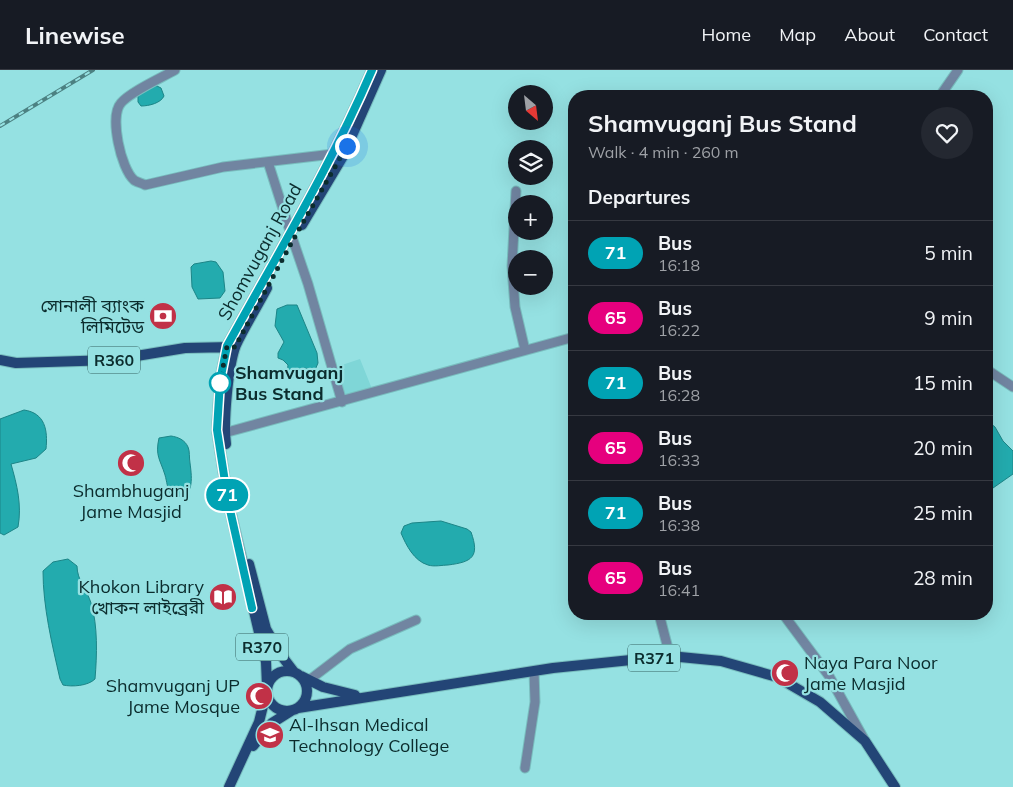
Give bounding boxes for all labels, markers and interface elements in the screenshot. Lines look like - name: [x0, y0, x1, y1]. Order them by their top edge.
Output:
- text: Linewise: [25, 20, 125, 50]
- text: Home: [701, 23, 751, 46]
- text: Map: [779, 23, 816, 46]
- text: About: [844, 23, 895, 46]
- text: Contact: [923, 23, 988, 46]
- north arrow: [508, 85, 552, 130]
- map controls: [508, 85, 553, 295]
- button: heart: [921, 107, 973, 159]
- text: Shamvuganj Bus Stand: [588, 108, 857, 138]
- your location: [335, 134, 360, 159]
- button: layers: [508, 140, 553, 185]
- text: Walk · 4 min · 260 m: [588, 142, 739, 162]
- street label: Shomvuganj Road: [212, 179, 307, 324]
- text: Departures: [588, 185, 690, 209]
- button: +: [508, 195, 553, 240]
- text: Bus: [658, 231, 692, 255]
- text: 71: [605, 241, 626, 264]
- text: 5 min: [924, 241, 973, 265]
- button: −: [508, 250, 553, 295]
- text: 16:18: [658, 255, 700, 275]
- place label: সোনালী ব্যাংক লিমিটেড: [40, 294, 144, 338]
- text: Bus: [658, 296, 692, 320]
- bank icon: সোনালী ব্যাংক লিমিটেড: [148, 301, 178, 331]
- text: 65: [605, 306, 626, 329]
- text: 9 min: [924, 306, 973, 330]
- text: 16:22: [658, 320, 700, 340]
- road number: R360: [88, 346, 140, 374]
- place label: Shamvuganj Bus Stand: [235, 361, 343, 405]
- text: Bus: [658, 361, 692, 385]
- text: 71: [605, 371, 626, 394]
- text: 15 min: [913, 371, 973, 395]
- marker: Shamvuganj Bus Stand: [209, 372, 231, 394]
- text: 16:28: [658, 385, 700, 405]
- text: Bus: [658, 426, 692, 450]
- text: 65: [605, 436, 626, 459]
- text: 20 min: [913, 436, 973, 460]
- mosque icon: Shambhuganj Jame Masjid: [116, 448, 146, 478]
- text: 16:33: [658, 450, 700, 470]
- place label: Shambhuganj Jame Masjid: [73, 479, 189, 523]
- line badge: 71: [204, 479, 250, 511]
- text: 71: [216, 483, 238, 506]
- text: Bus: [658, 491, 692, 515]
- text: 71: [605, 501, 626, 524]
- text: 25 min: [913, 501, 973, 525]
- text: 16:38: [658, 515, 700, 535]
- text: Bus: [658, 556, 692, 580]
- text: 65: [605, 566, 626, 589]
- text: 28 min: [913, 566, 973, 590]
- place label: Khokon Library খোকন লাইব্রেরী: [78, 575, 204, 619]
- text: 16:41: [658, 580, 700, 600]
- library icon: Khokon Library খোকন লাইব্রেরী: [208, 582, 238, 612]
- road number: R370: [236, 634, 288, 660]
- road number: R371: [628, 644, 680, 672]
- place label: Naya Para Noor Jame Masjid: [804, 651, 938, 695]
- mosque icon: Naya Para Noor Jame Masjid: [770, 658, 800, 688]
- place label: Shamvuganj UP Jame Mosque: [106, 674, 240, 718]
- mosque icon: Shamvuganj UP Jame Mosque: [244, 681, 274, 711]
- place label: Al-Ihsan Medical Technology College: [289, 713, 449, 757]
- school or university icon: Al-Ihsan Medical Technology College: [255, 720, 285, 750]

